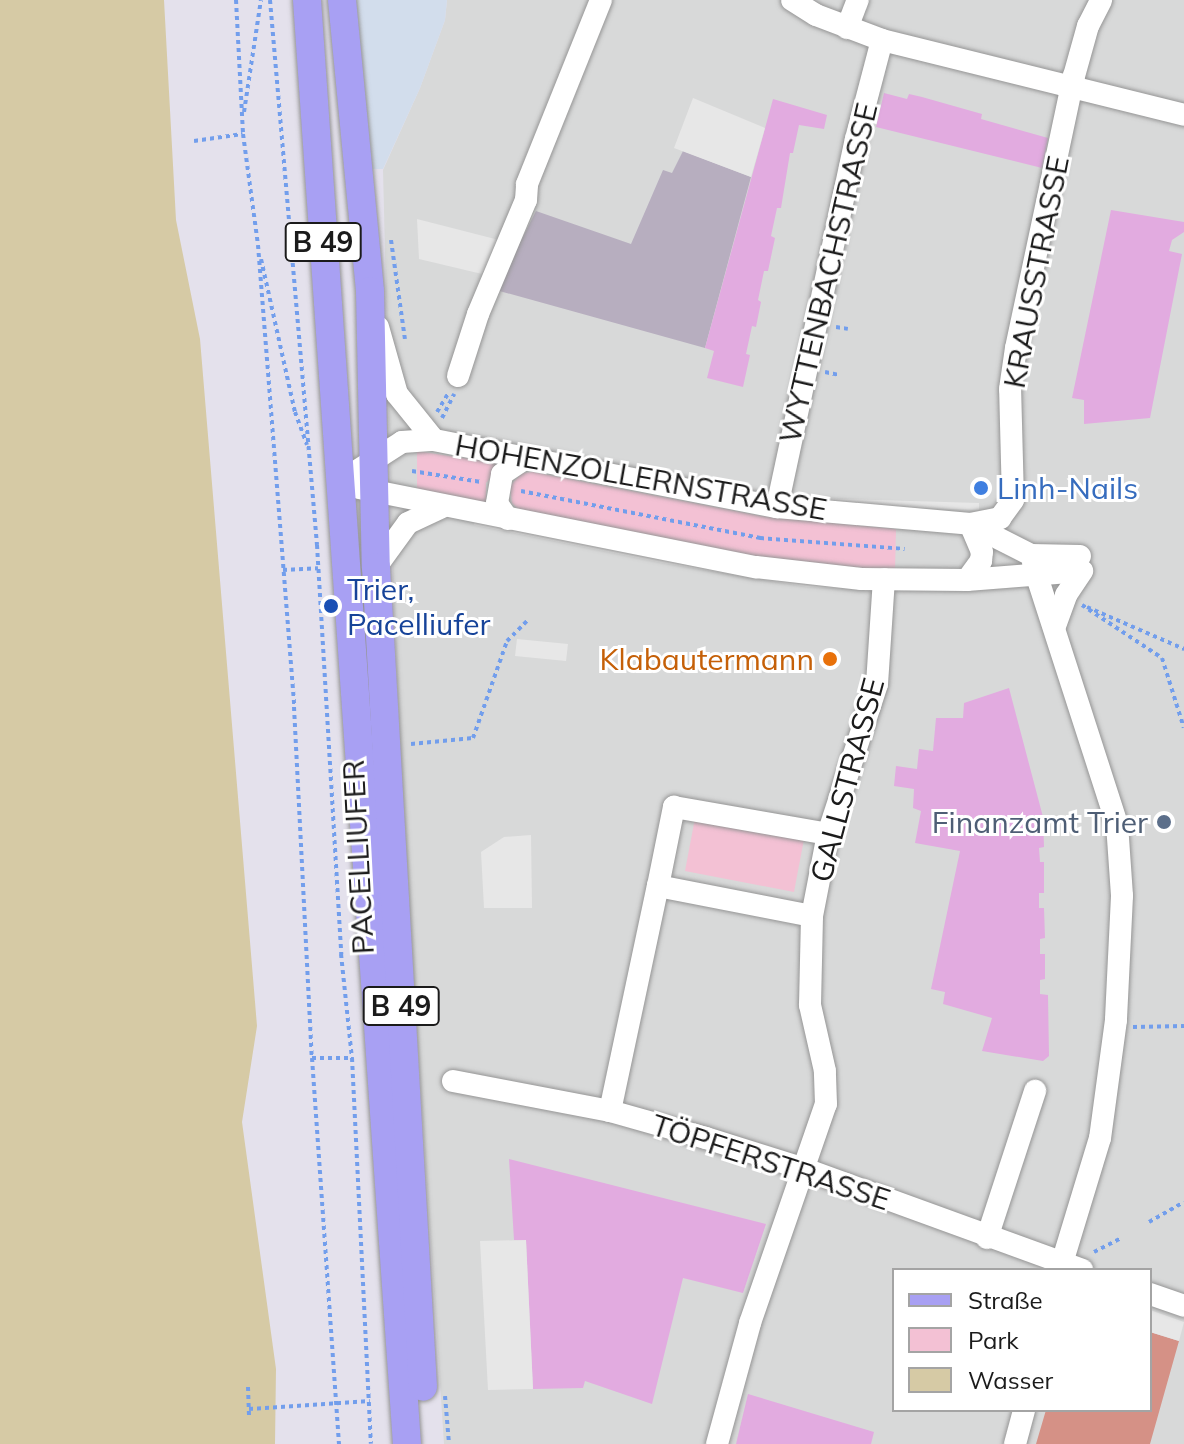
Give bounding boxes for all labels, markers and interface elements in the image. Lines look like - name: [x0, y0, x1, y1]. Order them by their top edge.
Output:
- street label: WYTTENBACHSTRASSE: [771, 99, 885, 447]
- street label: KRAUSSTRASSE: [996, 153, 1076, 391]
- road number: B 49: [283, 218, 363, 266]
- street label: HOHENZOLLERNSTRASSE: [452, 427, 830, 527]
- place label: Linh-Nails: [997, 470, 1138, 506]
- marker: Linh-Nails: [972, 479, 990, 497]
- place label: Trier, Pacelliufer: [347, 571, 490, 642]
- marker: Trier, Pacelliufer: [322, 597, 340, 615]
- place label: Klabautermann: [599, 641, 814, 677]
- marker: Klabautermann: [821, 650, 839, 668]
- street label: GALLSTRASSE: [802, 674, 892, 886]
- street label: PACELLIUFER: [335, 759, 381, 955]
- place label: Finanzamt Trier: [932, 804, 1148, 840]
- marker: Finanzamt Trier: [1155, 813, 1173, 831]
- road number: B 49: [361, 982, 441, 1030]
- street label: TÖPFERSTRASSE: [647, 1107, 895, 1217]
- legend: [892, 1268, 1152, 1412]
- text: Straße: [968, 1285, 1043, 1315]
- text: Park: [968, 1325, 1019, 1355]
- text: Wasser: [968, 1365, 1053, 1395]

